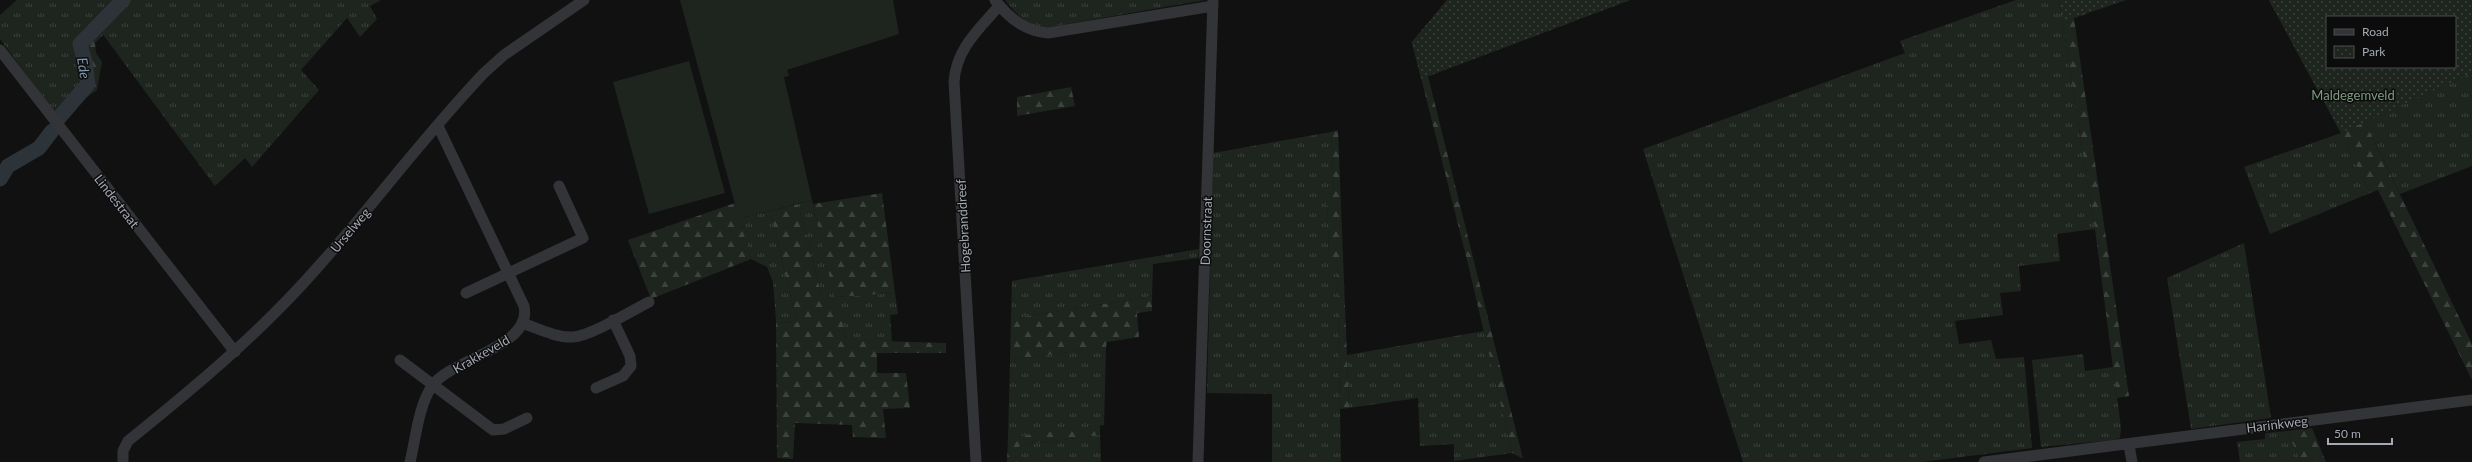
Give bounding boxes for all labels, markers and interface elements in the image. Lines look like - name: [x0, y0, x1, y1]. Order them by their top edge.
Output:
- legend: [2326, 16, 2456, 68]
- text: Road: [2362, 24, 2389, 39]
- text: Park: [2362, 44, 2386, 59]
- water label: Ede: [74, 56, 94, 80]
- park label: Maldegemveld: [2311, 87, 2395, 103]
- street label: Lindestraat: [91, 171, 143, 231]
- street label: Hogebranddreef: [953, 178, 973, 273]
- street label: Doornstraat: [1197, 196, 1215, 266]
- street label: Urselweg: [327, 204, 373, 256]
- street label: Krakkeveld: [450, 331, 512, 377]
- street label: Harinkweg: [2245, 412, 2309, 436]
- scale bar: [2328, 420, 2392, 446]
- text: 50 m: [2334, 426, 2361, 441]

